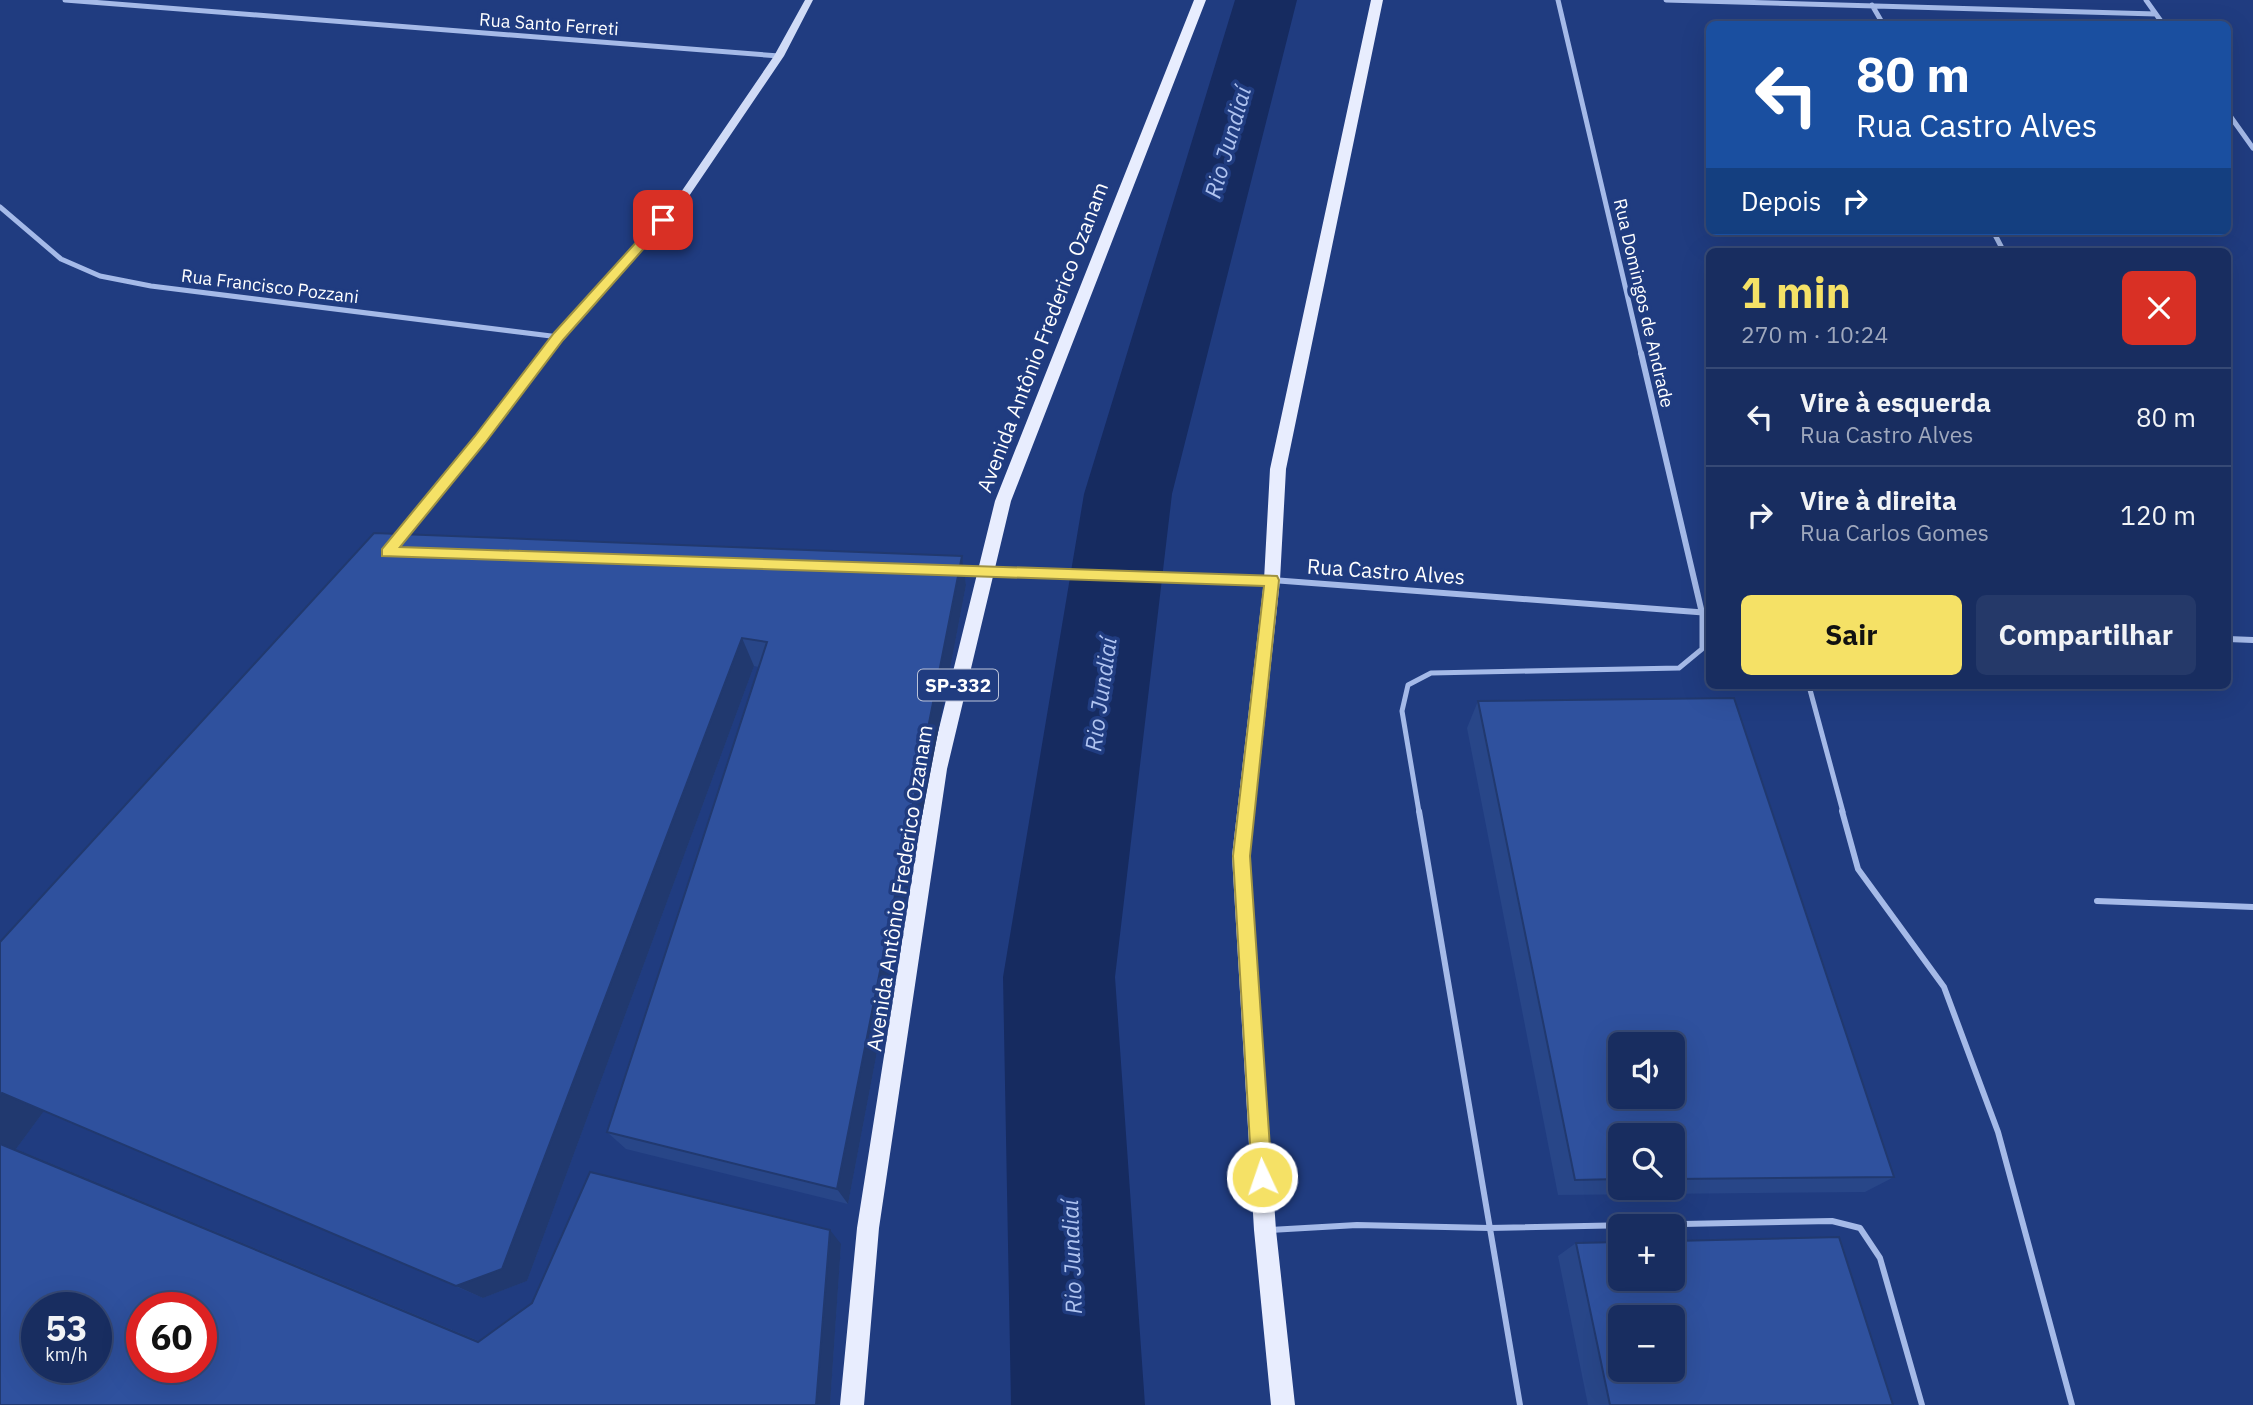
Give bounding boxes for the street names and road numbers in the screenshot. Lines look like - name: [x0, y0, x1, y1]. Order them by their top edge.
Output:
- street label: Rua Santo Ferreti: [478, 8, 620, 40]
- street label: Avenida Antônio Frederico Ozanam: [970, 178, 1114, 496]
- street label: Rua Domingos de Andrade: [1609, 196, 1679, 410]
- street label: Rua Francisco Pozzani: [180, 264, 360, 308]
- street label: Rua Castro Alves: [1306, 552, 1466, 590]
- road number: SP-332: [918, 670, 998, 700]
- street label: Avenida Antônio Frederico Ozanam: [859, 723, 939, 1053]

